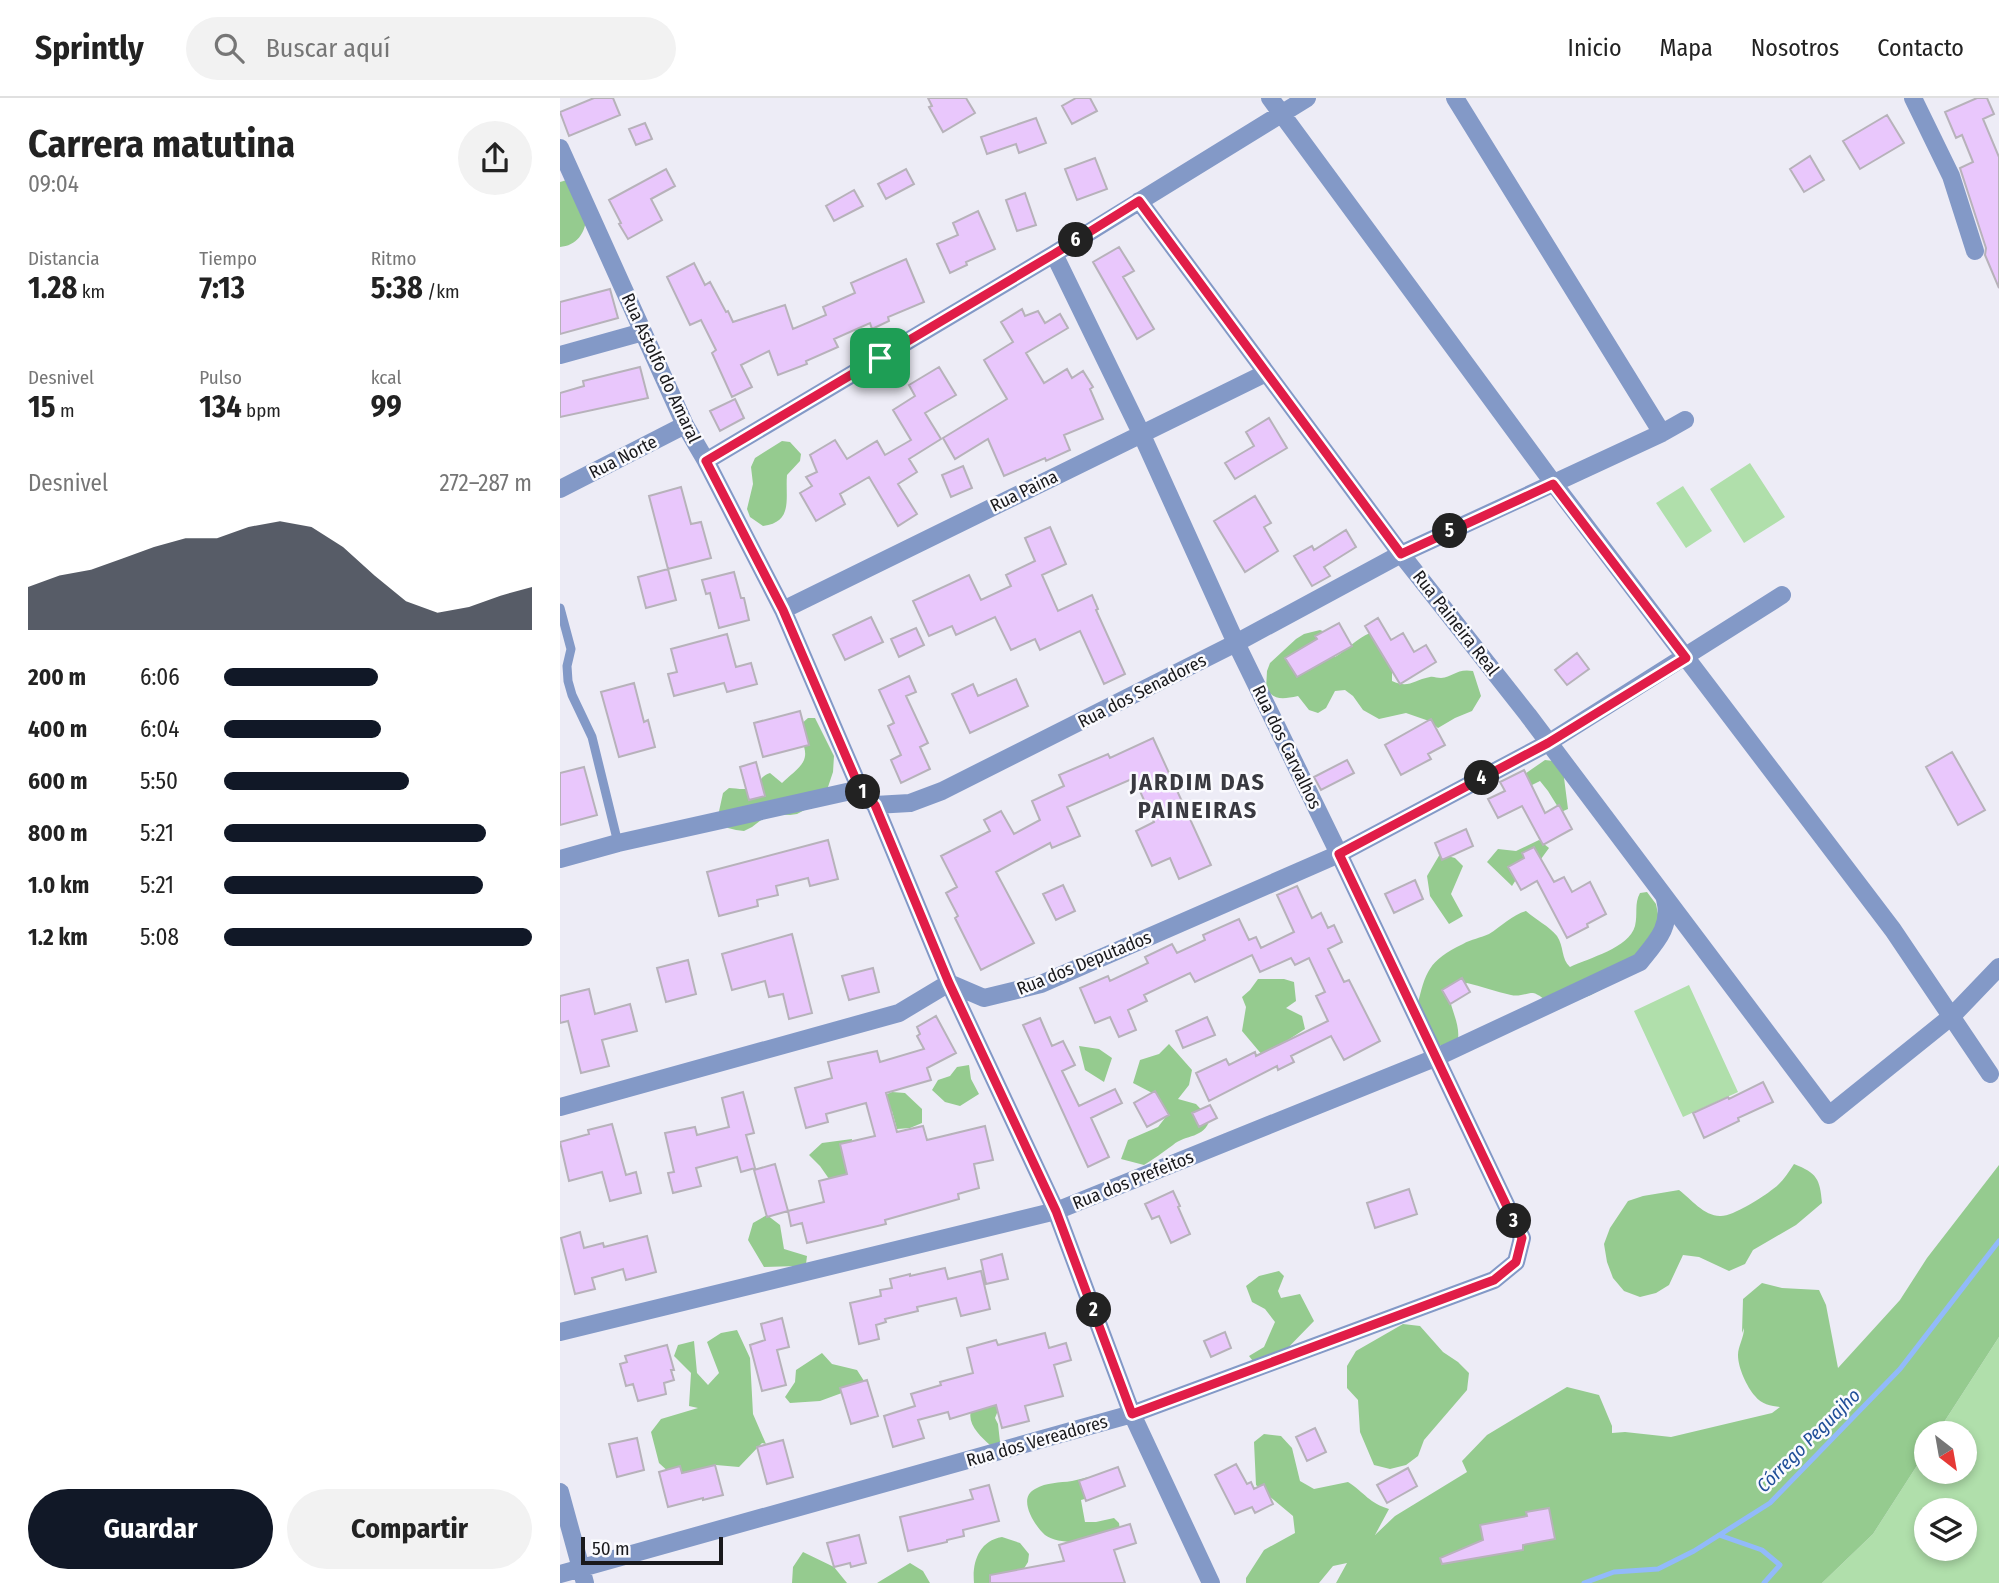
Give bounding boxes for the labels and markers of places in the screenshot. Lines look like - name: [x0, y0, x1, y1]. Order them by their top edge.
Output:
- pin: 6: [1058, 222, 1094, 258]
- pin: [850, 328, 910, 388]
- pin: 5: [1432, 514, 1468, 548]
- pin: 4: [1464, 760, 1500, 796]
- pin: 1: [846, 774, 880, 810]
- pin: 3: [1496, 1204, 1532, 1238]
- pin: 2: [1076, 1292, 1112, 1328]

